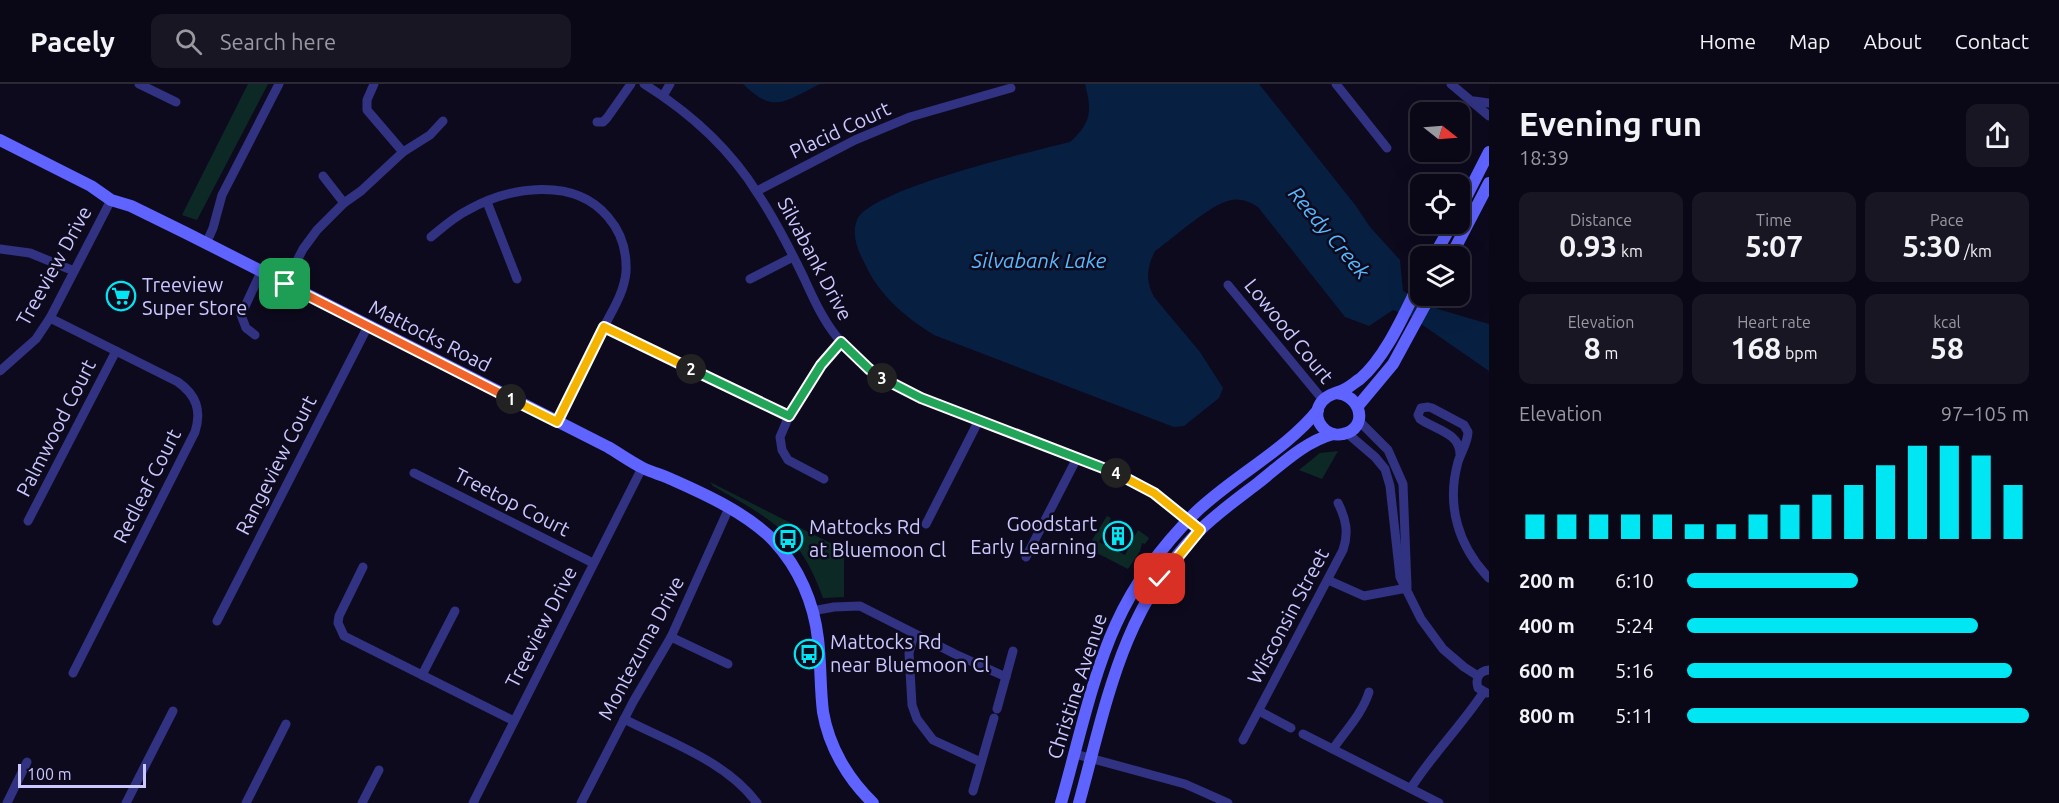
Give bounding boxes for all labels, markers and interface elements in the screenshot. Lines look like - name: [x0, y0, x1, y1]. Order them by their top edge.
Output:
- search box: [151, 14, 571, 68]
- icon: search: [172, 25, 205, 58]
- text: Pacely: [30, 26, 115, 57]
- text: Search here: [220, 29, 336, 54]
- text: Home: [1699, 29, 1756, 53]
- text: Map: [1789, 29, 1830, 53]
- text: About: [1863, 29, 1922, 53]
- text: Contact: [1955, 29, 2029, 53]
- street label: Placid Court: [786, 96, 894, 163]
- north arrow: [1410, 102, 1470, 162]
- map controls: [1410, 102, 1470, 306]
- button: share: [1966, 104, 2029, 167]
- text: Evening run: [1519, 105, 1702, 142]
- text: 18:39: [1519, 146, 1569, 169]
- button: locate: [1410, 174, 1470, 234]
- water label: Reedy Creek: [1284, 181, 1375, 284]
- street label: Silvabank Drive: [773, 193, 858, 324]
- street label: Treeview Drive: [11, 202, 96, 330]
- text: Distance: [1570, 211, 1632, 229]
- text: Time: [1756, 211, 1792, 229]
- text: Pace: [1930, 211, 1964, 229]
- text: 0.93: [1559, 229, 1617, 263]
- text: 5:07: [1745, 229, 1803, 263]
- text: 5:30: [1902, 229, 1960, 263]
- text: km: [1617, 242, 1643, 260]
- text: /km: [1960, 242, 1992, 260]
- button: layers: [1410, 246, 1470, 306]
- water label: Silvabank Lake: [971, 248, 1107, 272]
- pin: [259, 258, 310, 309]
- icon: arrive: [268, 267, 301, 300]
- place label: Treeview Super Store: [142, 273, 247, 319]
- street label: Lowood Court: [1240, 274, 1339, 388]
- supermarket icon: Treeview Super Store: [105, 280, 137, 312]
- street label: Mattocks Road: [365, 295, 495, 376]
- text: Elevation: [1568, 313, 1634, 331]
- text: Heart rate: [1737, 313, 1811, 331]
- text: kcal: [1933, 313, 1961, 331]
- text: 8: [1584, 331, 1601, 365]
- text: 168: [1731, 331, 1781, 365]
- text: 58: [1930, 331, 1964, 365]
- text: m: [1601, 344, 1618, 362]
- text: bpm: [1781, 344, 1817, 362]
- pin: 2: [676, 354, 706, 384]
- street label: Palmwood Court: [11, 355, 100, 500]
- text: 2: [686, 360, 696, 378]
- pin: 3: [867, 363, 897, 393]
- text: 3: [877, 369, 887, 387]
- pin: 1: [496, 384, 526, 414]
- text: 1: [506, 390, 516, 408]
- street label: Rangeview Court: [231, 391, 321, 538]
- text: Elevation: [1519, 402, 1602, 425]
- text: 97–105 m: [1941, 402, 2029, 425]
- street label: Redleaf Court: [108, 425, 185, 547]
- pin: 4: [1101, 458, 1131, 488]
- street label: Treetop Court: [451, 463, 574, 541]
- text: 4: [1111, 464, 1121, 482]
- place label: Goodstart Early Learning: [970, 512, 1097, 558]
- place label: Mattocks Rd at Bluemoon Cl: [809, 515, 946, 561]
- building icon: Goodstart Early Learning: [1102, 520, 1134, 552]
- bus stop icon: Mattocks Rd at Bluemoon Cl: [772, 523, 804, 555]
- street label: Wisconsin Street: [1242, 544, 1333, 687]
- pin: [1134, 553, 1185, 604]
- street label: Treeview Drive: [500, 562, 581, 691]
- icon: check: [1143, 562, 1176, 595]
- text: 200 m: [1519, 569, 1575, 592]
- text: 6:10: [1615, 569, 1654, 592]
- street label: Montezuma Drive: [593, 572, 688, 724]
- street label: Christine Avenue: [1042, 610, 1111, 762]
- text: 400 m: [1519, 614, 1575, 637]
- text: 5:24: [1615, 614, 1654, 637]
- place label: Mattocks Rd near Bluemoon Cl: [830, 630, 989, 676]
- bus stop icon: Mattocks Rd near Bluemoon Cl: [793, 638, 825, 670]
- text: 600 m: [1519, 659, 1575, 682]
- text: 5:16: [1615, 659, 1654, 682]
- text: 800 m: [1519, 704, 1575, 727]
- text: 5:11: [1615, 704, 1654, 727]
- scale bar: [18, 761, 146, 788]
- text: 100 m: [27, 765, 72, 783]

